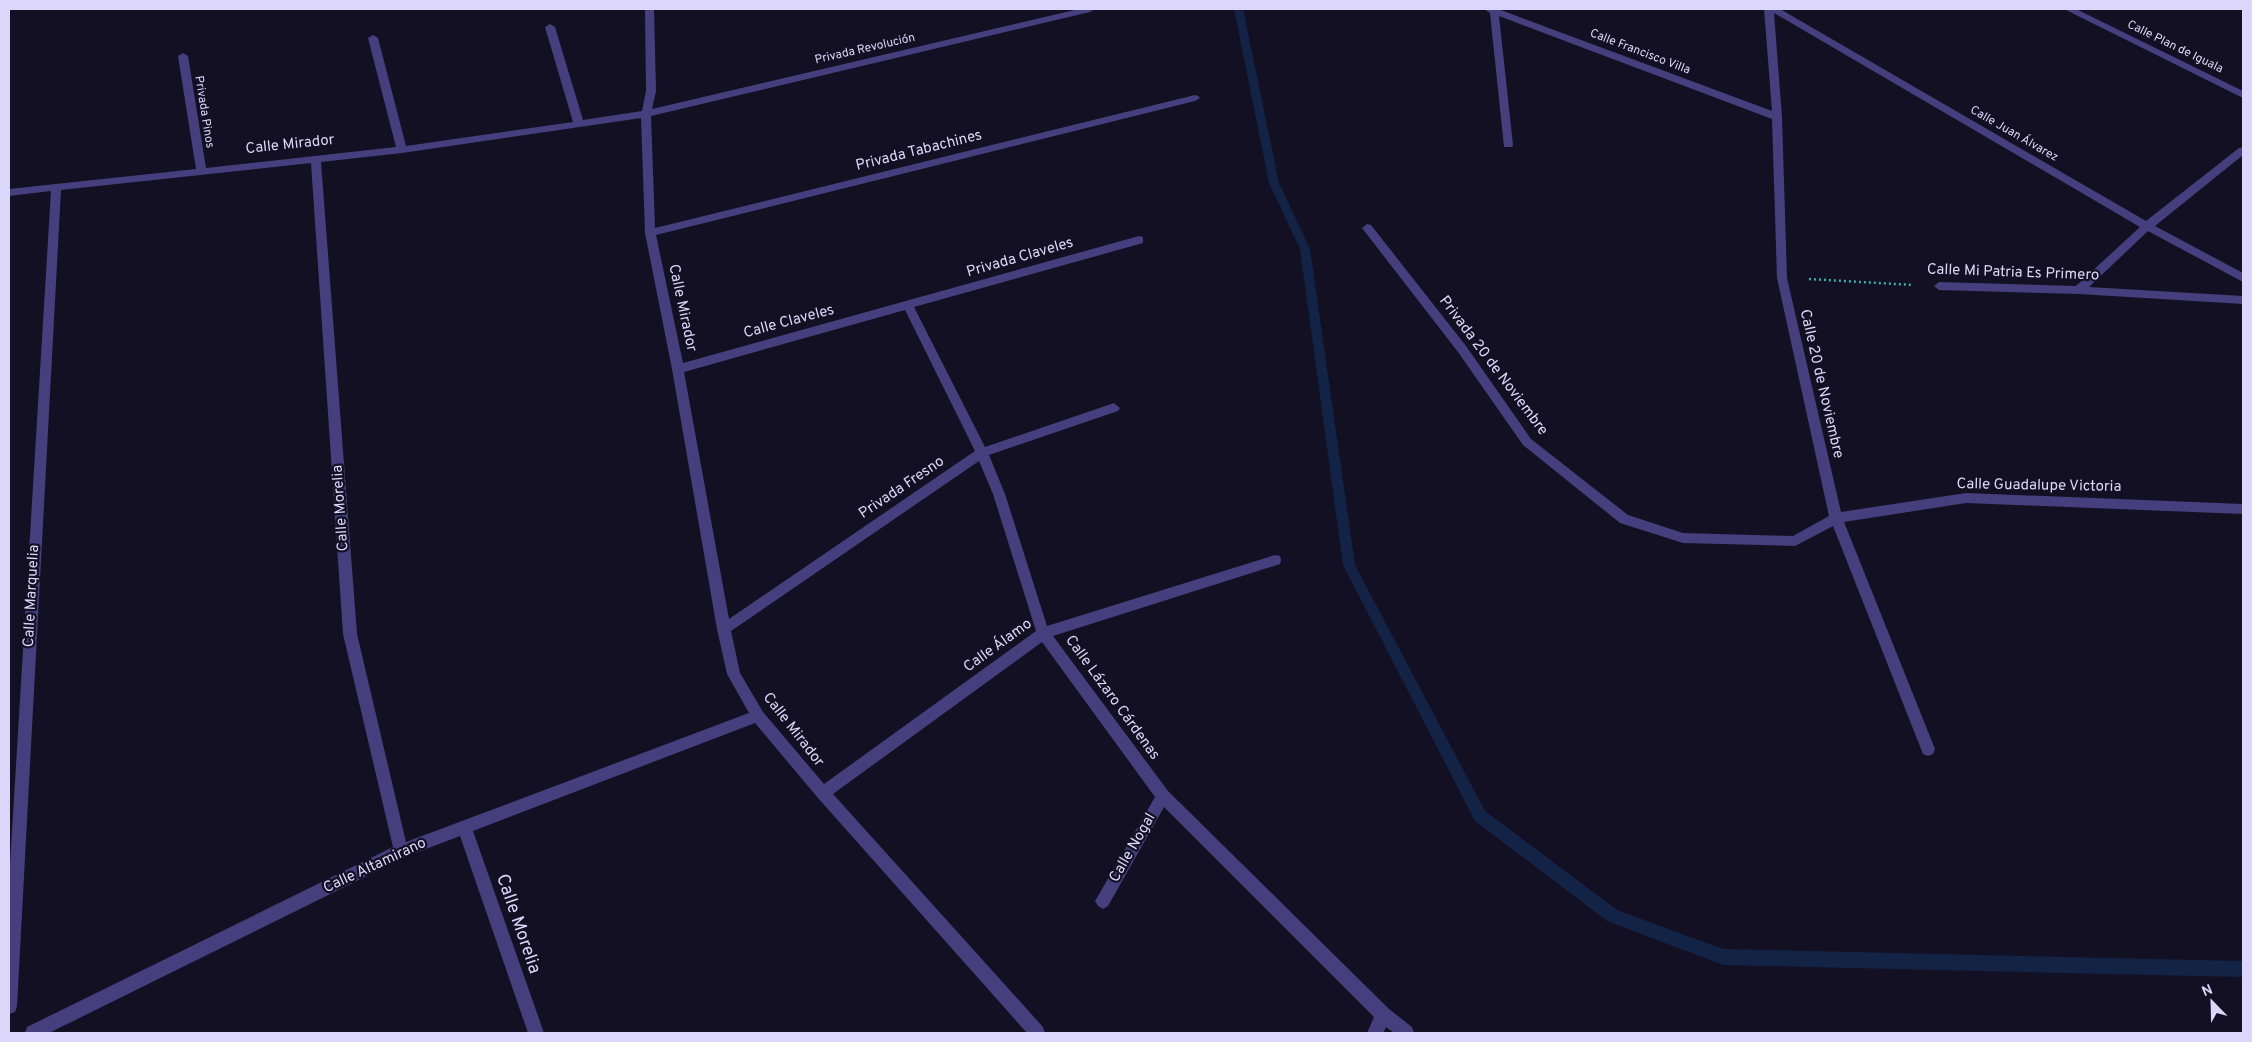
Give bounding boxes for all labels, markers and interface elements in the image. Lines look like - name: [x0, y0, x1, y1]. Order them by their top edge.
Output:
- street label: Calle Plan de Iguala: [2124, 17, 2226, 77]
- street label: Calle Francisco Villa: [1587, 25, 1693, 79]
- street label: Privada Revolución: [813, 30, 917, 68]
- street label: Privada Pinos: [190, 75, 218, 149]
- street label: Calle Juan Álvarez: [1967, 102, 2061, 166]
- street label: Privada Tabachines: [854, 126, 984, 176]
- street label: Calle Mirador: [245, 131, 335, 159]
- street label: Privada Claveles: [964, 234, 1076, 282]
- street label: Calle Mi Patria Es Primero: [1926, 260, 2100, 286]
- street label: Calle Mirador: [663, 262, 701, 354]
- street label: Privada 20 de Noviembre: [1434, 292, 1552, 440]
- street label: Calle Claveles: [742, 301, 836, 343]
- street label: Calle 20 de Noviembre: [1795, 307, 1847, 461]
- street label: Privada Fresno: [856, 452, 948, 524]
- street label: Calle Morelia: [329, 464, 353, 552]
- street label: Calle Guadalupe Victoria: [1956, 475, 2122, 497]
- street label: Calle Marquelia: [20, 544, 44, 648]
- street label: Calle Álamo: [959, 614, 1036, 677]
- street label: Calle Lázaro Cárdenas: [1060, 632, 1164, 764]
- street label: Calle Mirador: [758, 689, 828, 771]
- street label: Calle Nogal: [1106, 810, 1160, 886]
- street label: Calle Altamirano: [321, 834, 429, 898]
- street label: Calle Morelia: [490, 871, 546, 977]
- north arrow: [2187, 977, 2237, 1027]
- text: N: [2200, 982, 2215, 1001]

